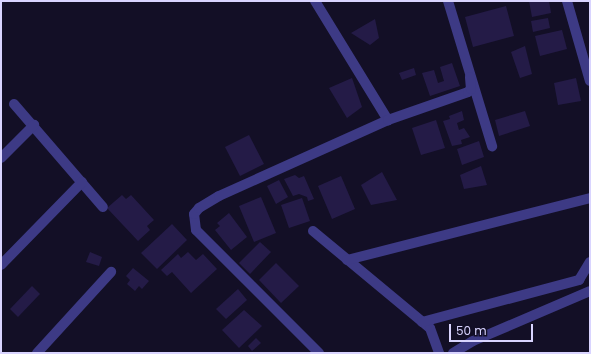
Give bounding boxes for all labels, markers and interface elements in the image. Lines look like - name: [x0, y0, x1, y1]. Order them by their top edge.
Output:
- scale bar: [451, 316, 535, 342]
- text: 50 m: [456, 322, 487, 339]

